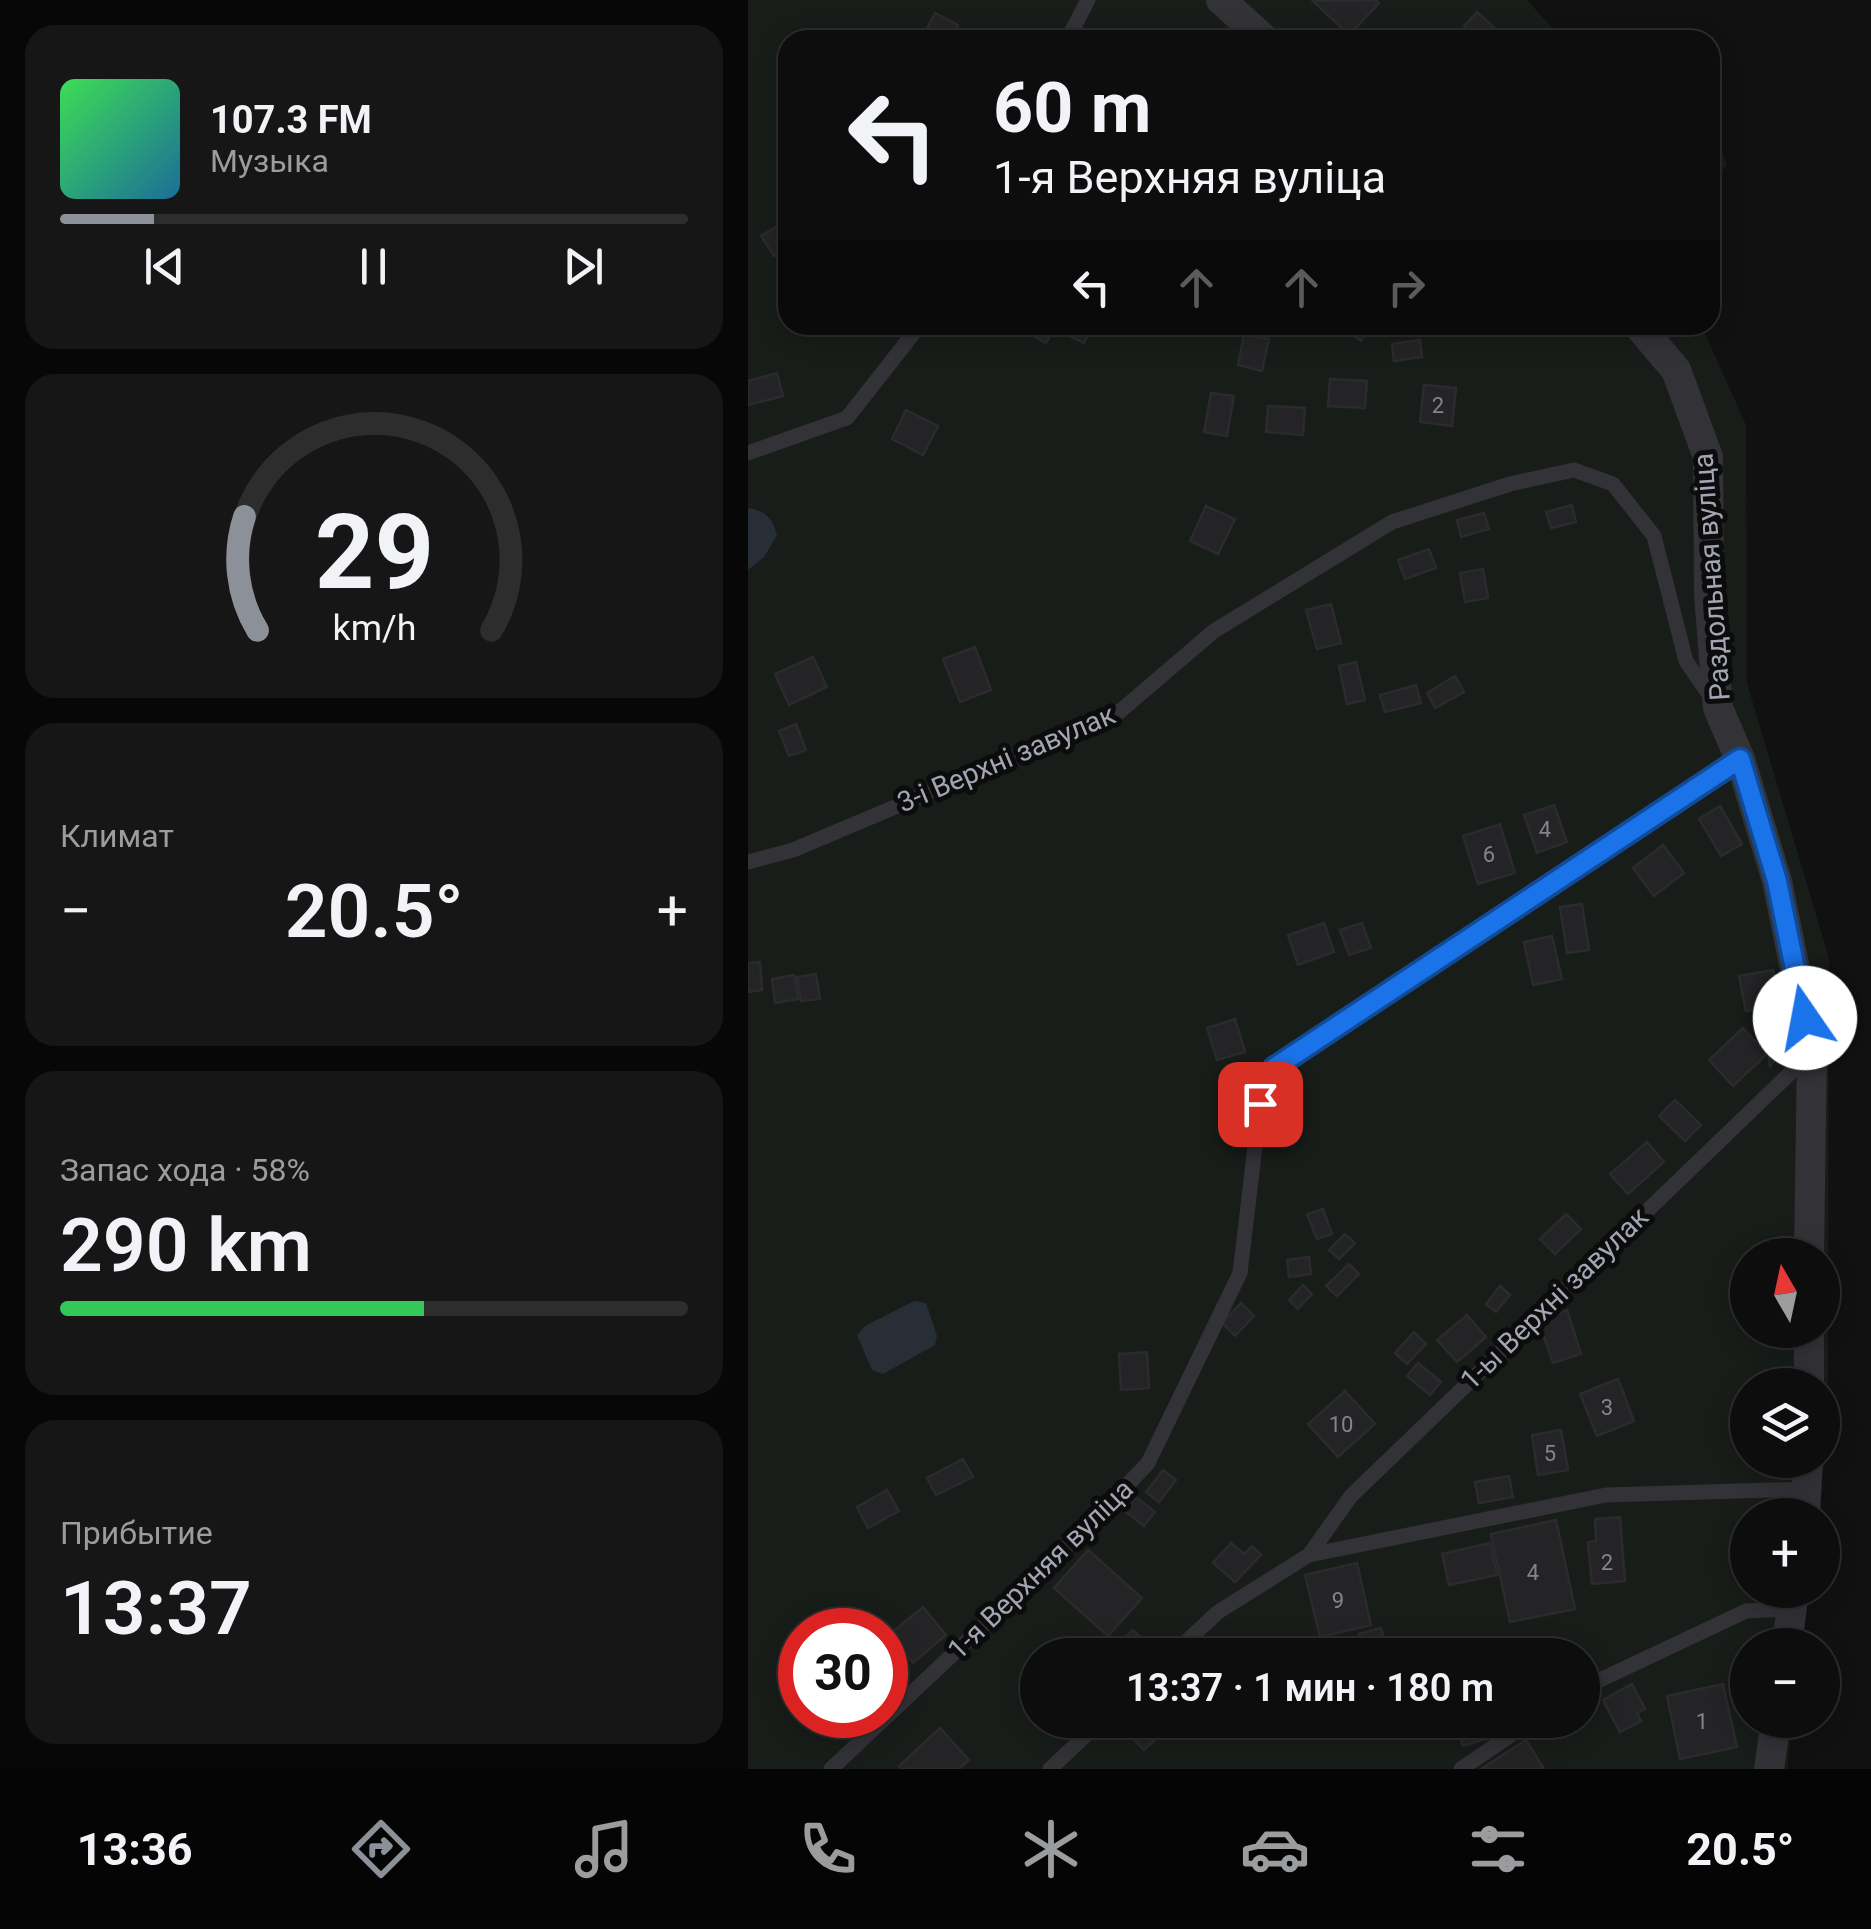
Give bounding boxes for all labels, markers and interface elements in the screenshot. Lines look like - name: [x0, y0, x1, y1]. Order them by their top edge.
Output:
- text: 60 m: [993, 67, 1151, 149]
- icon: left: [828, 70, 958, 200]
- text: 107.3 FM: [210, 98, 372, 142]
- text: Музыка: [210, 142, 329, 180]
- text: 1-я Верхняя вуліца: [993, 151, 1386, 204]
- icon: previous: [137, 239, 192, 294]
- icon: pause: [346, 239, 401, 294]
- icon: next: [556, 239, 611, 294]
- icon: left: [1064, 260, 1119, 315]
- icon: ahead: [1169, 260, 1224, 315]
- icon: ahead: [1274, 260, 1329, 315]
- icon: right: [1379, 260, 1434, 315]
- house number: 2: [1432, 393, 1444, 418]
- street label: Раздольная вуліца: [1686, 452, 1737, 702]
- text: 29: [314, 492, 434, 613]
- text: km/h: [332, 607, 416, 649]
- street label: 3-і Верхні завулак: [892, 698, 1120, 819]
- text: Климат: [60, 817, 174, 855]
- house number: 4: [1539, 817, 1551, 842]
- house number: 6: [1483, 842, 1495, 867]
- text: 20.5°: [285, 867, 464, 955]
- text: −: [60, 879, 91, 943]
- text: +: [657, 879, 688, 943]
- position arrow: [1753, 966, 1857, 1070]
- pin: [1218, 1062, 1303, 1147]
- icon: arrive: [1233, 1077, 1288, 1132]
- text: Запас хода · 58%: [60, 1151, 310, 1189]
- street label: 1-ы Верхні завулак: [1454, 1200, 1655, 1396]
- text: 290 km: [60, 1201, 312, 1289]
- north arrow: [1730, 1238, 1840, 1348]
- map controls: [1730, 1238, 1840, 1738]
- button: layers: [1730, 1368, 1840, 1478]
- house number: 3: [1601, 1395, 1613, 1420]
- house number: 10: [1329, 1412, 1353, 1437]
- house number: 5: [1544, 1441, 1556, 1466]
- street label: 1-я Верхняя вуліца: [941, 1473, 1140, 1666]
- button: +: [1730, 1498, 1840, 1608]
- text: Прибытие: [60, 1514, 213, 1552]
- house number: 2: [1601, 1550, 1613, 1575]
- house number: 4: [1527, 1560, 1539, 1585]
- text: 13:37: [60, 1564, 252, 1652]
- house number: 9: [1332, 1588, 1344, 1613]
- speed limit sign: 30: [778, 1608, 908, 1738]
- button: −: [1730, 1628, 1840, 1738]
- text: 13:37 · 1 мин · 180 m: [1126, 1666, 1494, 1710]
- house number: 1: [1696, 1709, 1708, 1734]
- icon: directions: [346, 1814, 416, 1884]
- icon: music: [569, 1814, 639, 1884]
- icon: phone: [793, 1814, 863, 1884]
- icon: climate: [1016, 1814, 1086, 1884]
- icon: car: [1240, 1814, 1310, 1884]
- icon: filters: [1463, 1814, 1533, 1884]
- text: 13:36: [77, 1823, 193, 1876]
- text: 20.5°: [1686, 1823, 1794, 1876]

